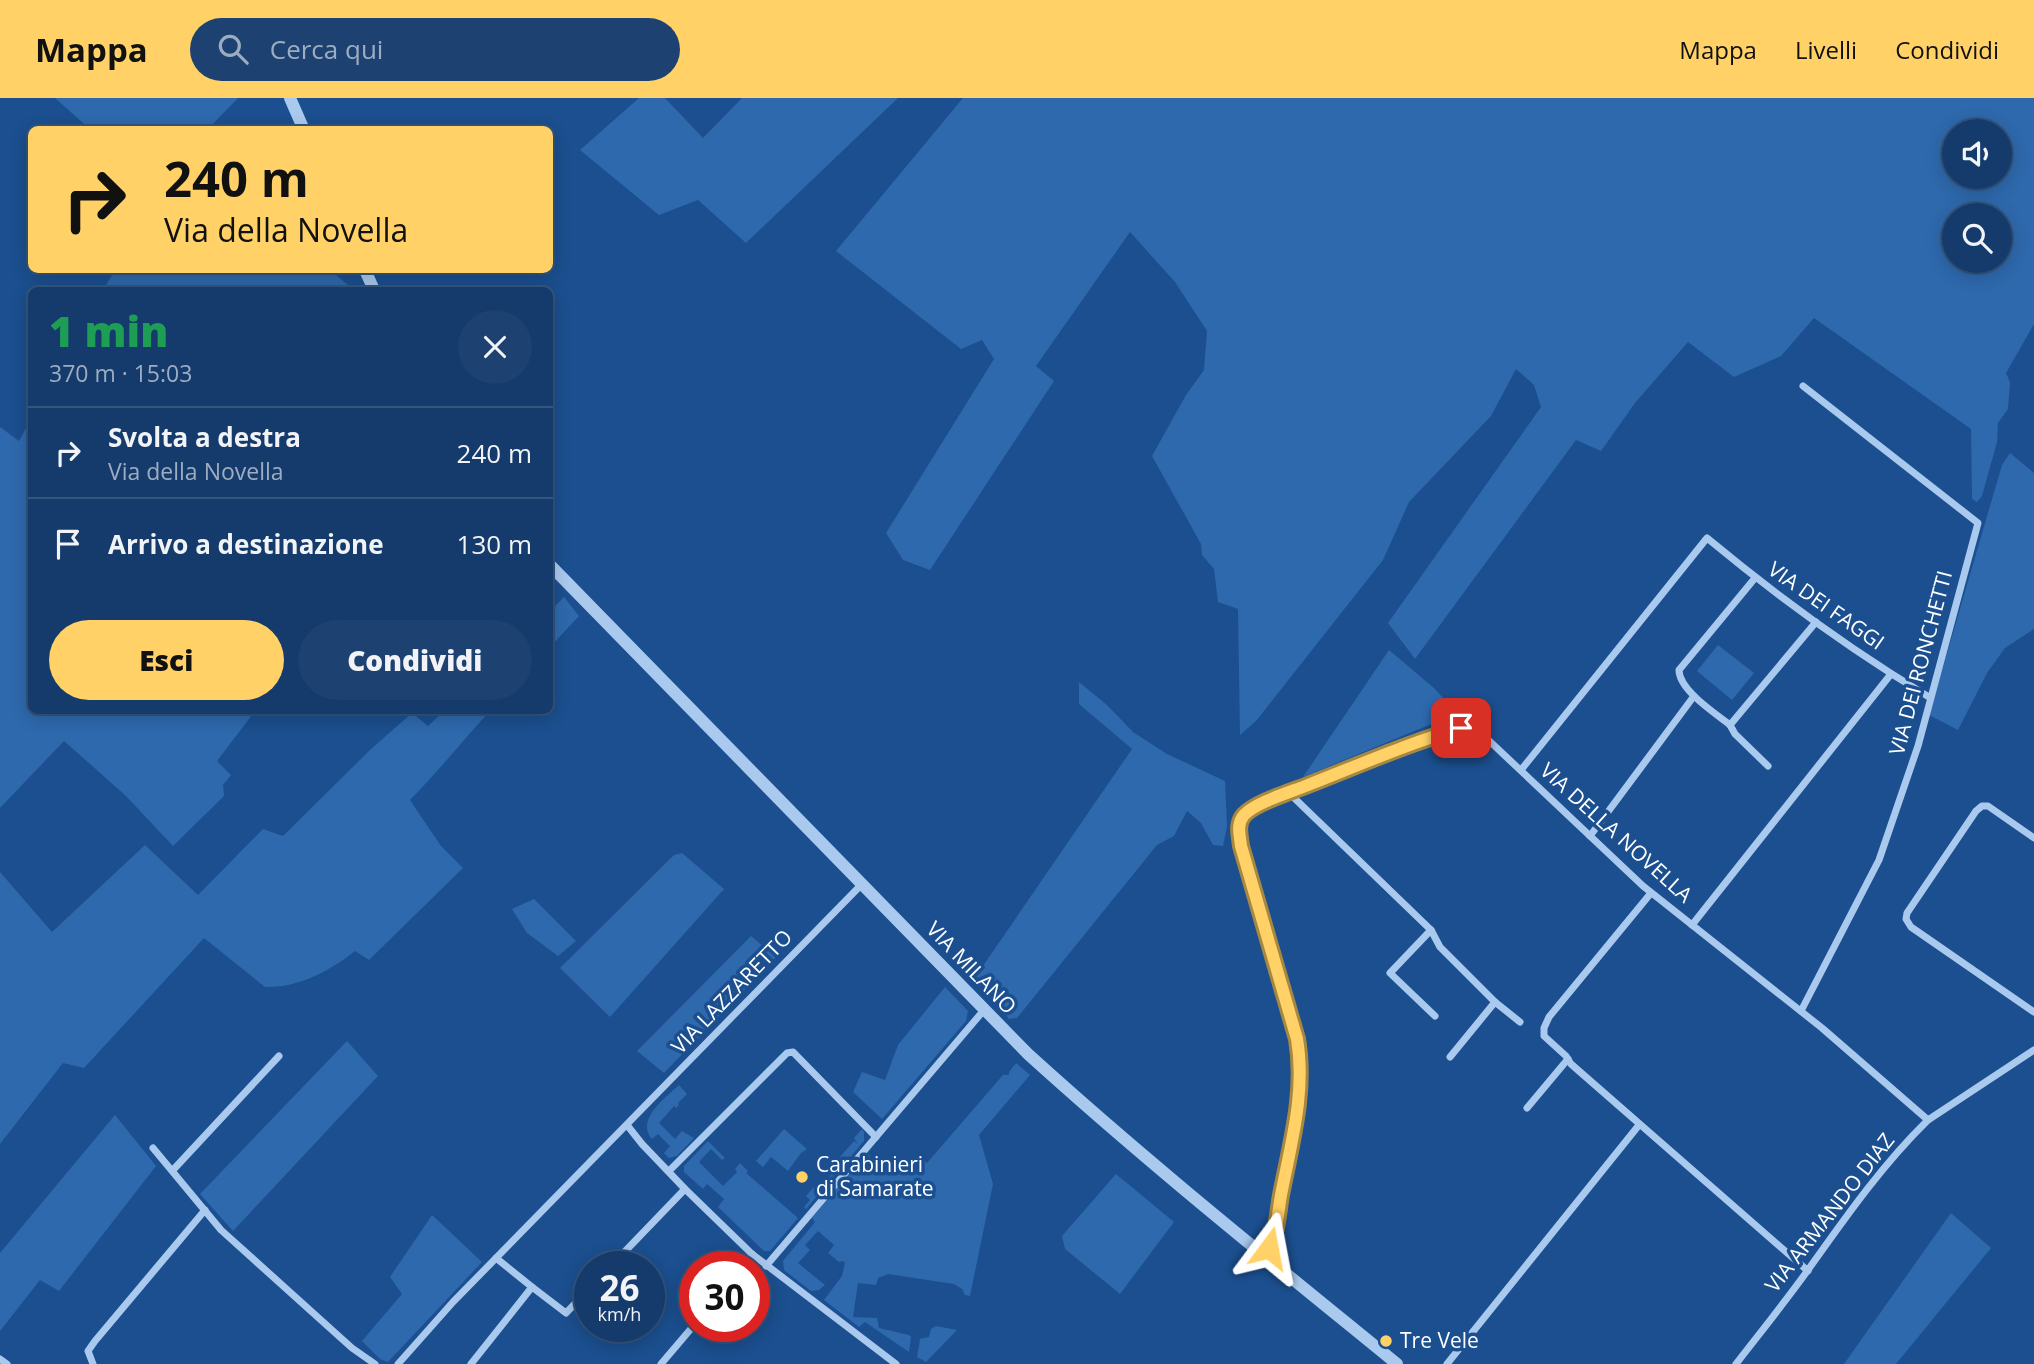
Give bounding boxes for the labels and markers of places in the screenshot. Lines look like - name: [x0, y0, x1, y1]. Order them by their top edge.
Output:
- pin: [1431, 698, 1491, 758]
- place label: Carabinieri di Samarate: [816, 1150, 933, 1202]
- marker: Carabinieri di Samarate: [794, 1169, 810, 1185]
- place label: Tre Vele: [1400, 1326, 1479, 1354]
- marker: Tre Vele: [1378, 1333, 1394, 1349]

